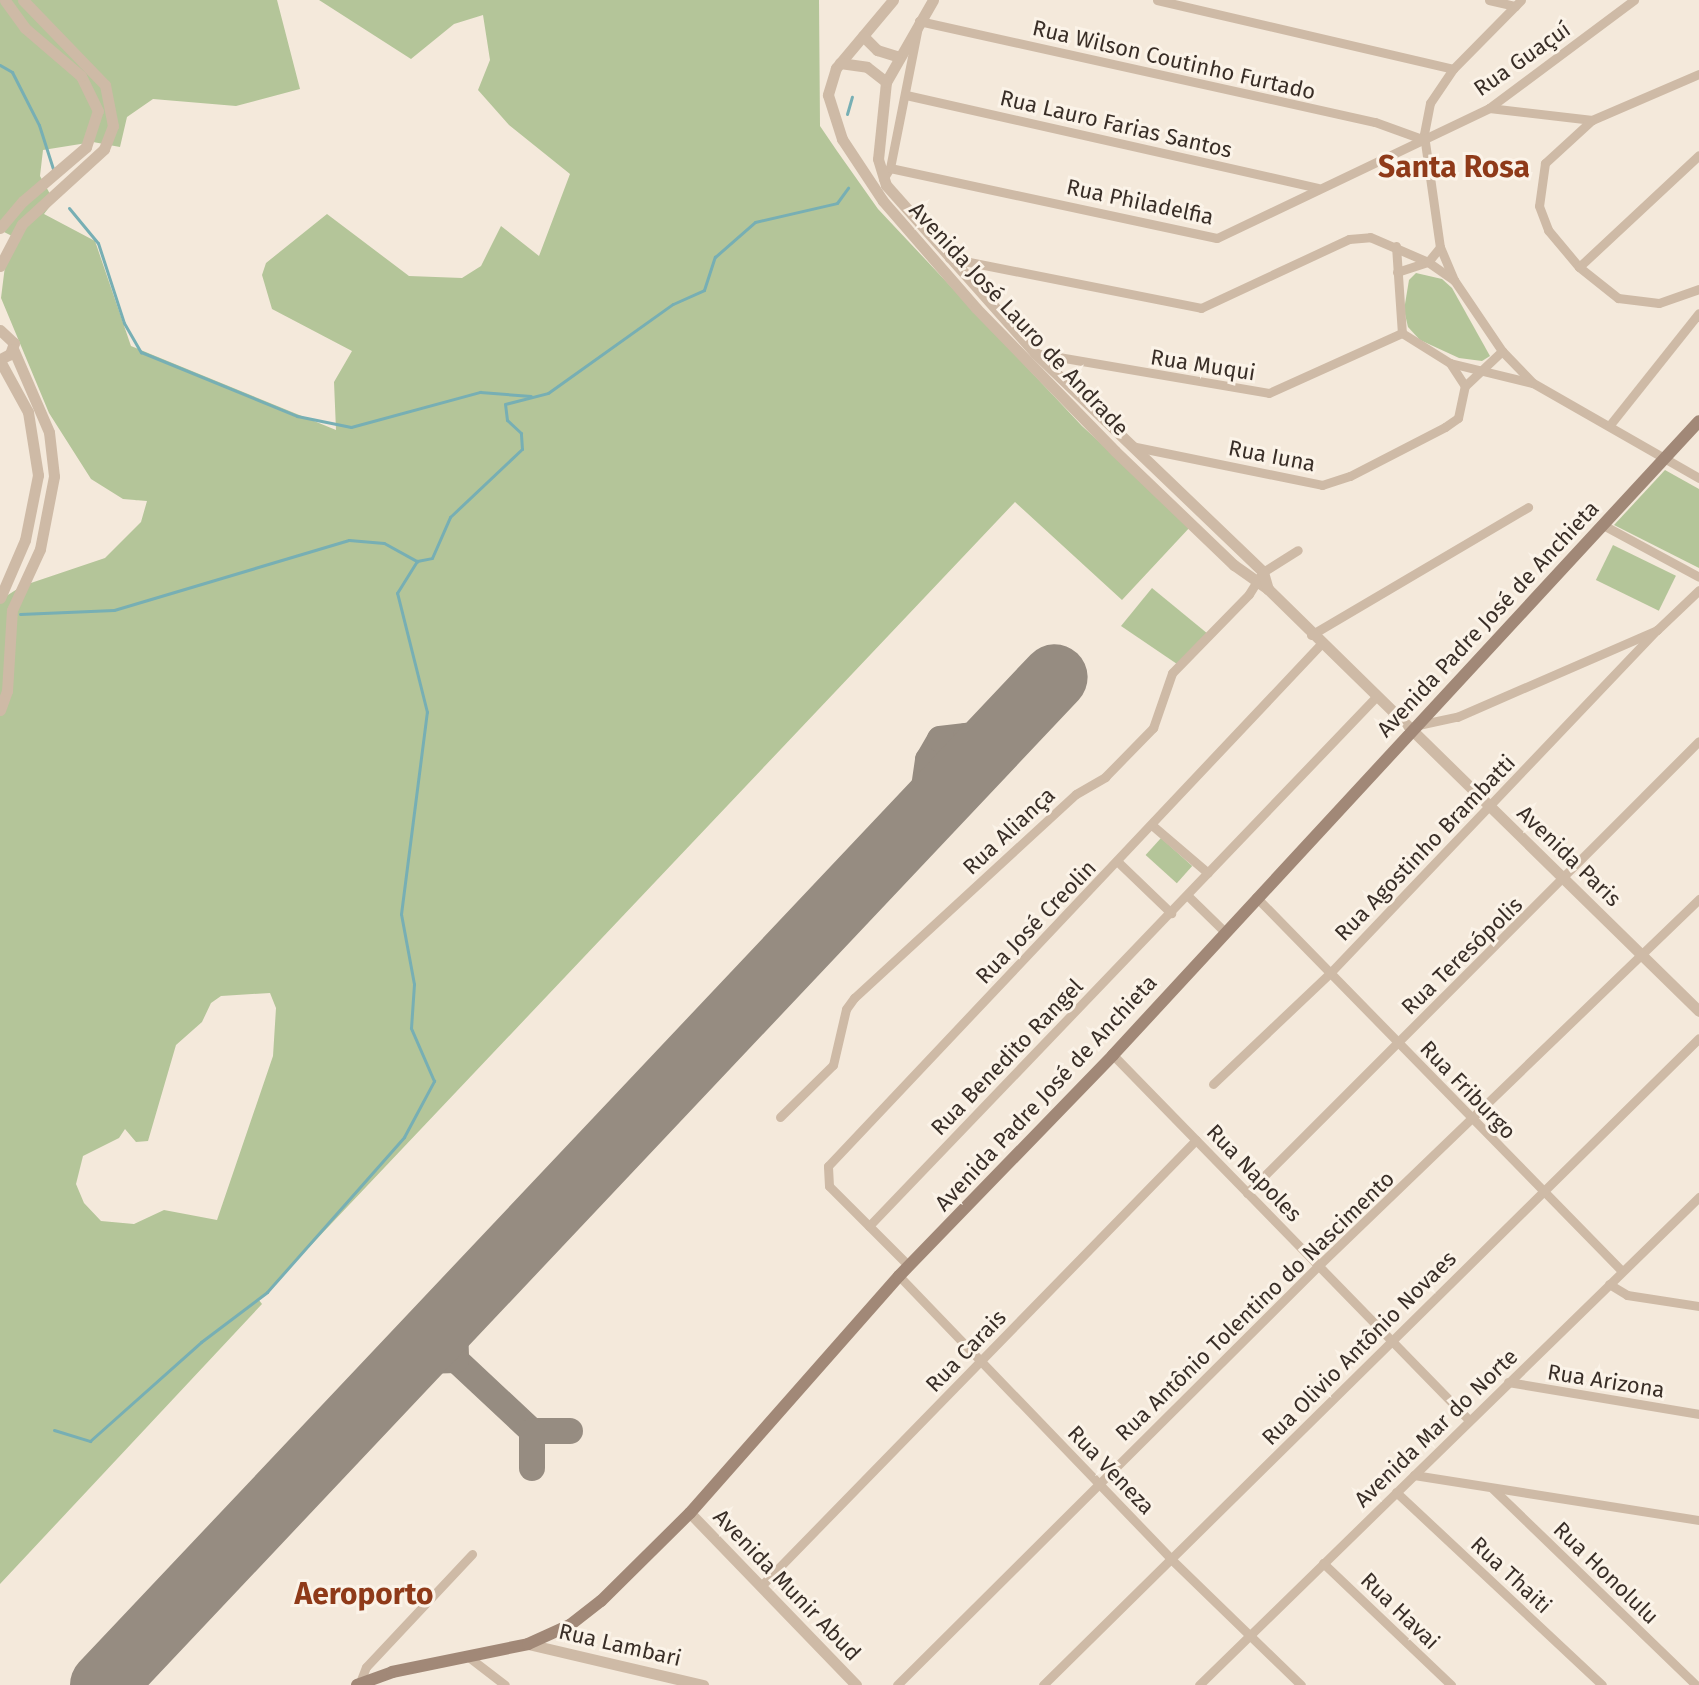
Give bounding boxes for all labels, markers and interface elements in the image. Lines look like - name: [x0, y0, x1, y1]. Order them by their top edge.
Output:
- street label: Rua Wilson Coutinho Furtado: [1030, 15, 1318, 105]
- street label: Rua Guaçuí: [1469, 16, 1575, 102]
- street label: Rua Lauro Farias Santos: [997, 84, 1235, 164]
- district label: Santa Rosa: [1378, 149, 1530, 185]
- street label: Rua Philadelfia: [1064, 174, 1216, 230]
- street label: Avenida José Lauro de Andrade: [904, 197, 1134, 441]
- street label: Rua Muqui: [1149, 344, 1257, 386]
- street label: Rua Iuna: [1226, 435, 1318, 477]
- street label: Avenida Padre José de Anchieta: [1372, 495, 1604, 743]
- street label: Rua Agostinho Brambatti: [1329, 750, 1521, 946]
- street label: Rua Aliança: [957, 782, 1061, 880]
- street label: Avenida Paris: [1512, 800, 1626, 912]
- street label: Rua José Creolin: [970, 855, 1102, 989]
- street label: Rua Teresópolis: [1396, 892, 1528, 1020]
- street label: Avenida Padre José de Anchieta: [930, 969, 1162, 1217]
- street label: Rua Benedito Rangel: [926, 973, 1088, 1141]
- street label: Rua Friburgo: [1415, 1035, 1521, 1145]
- street label: Rua Napoles: [1201, 1119, 1307, 1227]
- street label: Rua Antônio Tolentino do Nascimento: [1110, 1165, 1400, 1447]
- street label: Rua Olivio Antônio Novaes: [1256, 1245, 1462, 1451]
- street label: Rua Carais: [920, 1304, 1012, 1398]
- street label: Avenida Mar do Norte: [1349, 1343, 1523, 1513]
- street label: Rua Arizona: [1545, 1359, 1667, 1403]
- street label: Rua Veneza: [1062, 1420, 1160, 1520]
- street label: Avenida Munir Abud: [708, 1504, 866, 1666]
- street label: Rua Honolulu: [1548, 1516, 1664, 1630]
- street label: Rua Thaiti: [1465, 1531, 1557, 1619]
- street label: Rua Havai: [1355, 1567, 1445, 1655]
- district label: Aeroporto: [295, 1576, 433, 1612]
- street label: Rua Lambari: [556, 1618, 684, 1672]

